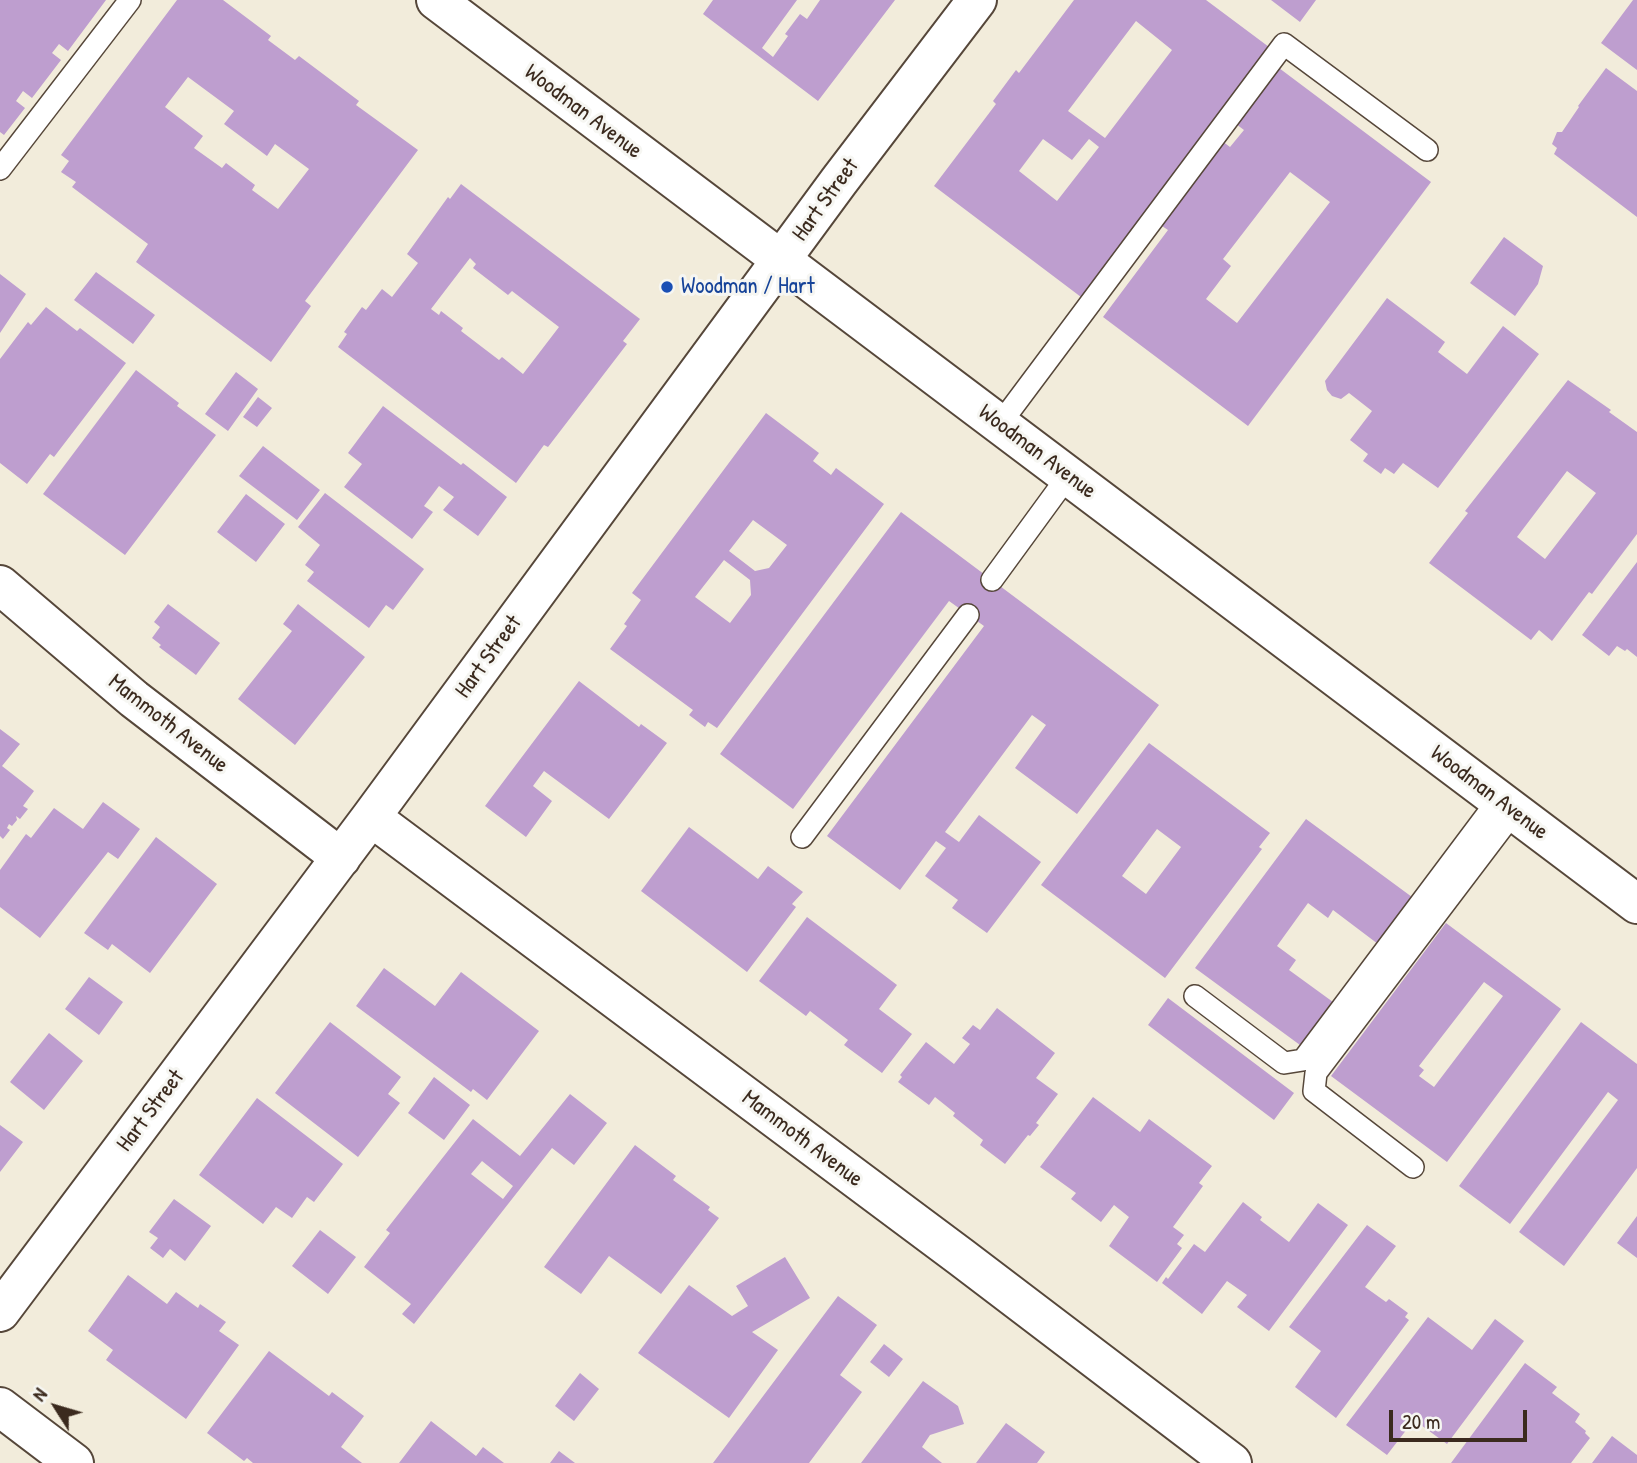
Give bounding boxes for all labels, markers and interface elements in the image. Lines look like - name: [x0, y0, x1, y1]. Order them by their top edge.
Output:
- street label: Woodman Avenue: [519, 59, 647, 165]
- street label: Hart Street: [787, 153, 865, 247]
- place label: Woodman / Hart: [681, 273, 815, 301]
- marker: Woodman / Hart: [659, 279, 675, 295]
- street label: Woodman Avenue: [973, 399, 1101, 505]
- street label: Hart Street: [450, 610, 528, 704]
- street label: Mammoth Avenue: [103, 669, 233, 779]
- street label: Woodman Avenue: [1425, 740, 1553, 846]
- street label: Hart Street: [111, 1065, 191, 1157]
- street label: Mammoth Avenue: [736, 1085, 868, 1193]
- north arrow: [21, 1372, 91, 1442]
- text: N: [26, 1383, 53, 1406]
- scale bar: [1392, 1396, 1530, 1440]
- text: 20 m: [1402, 1407, 1440, 1436]

